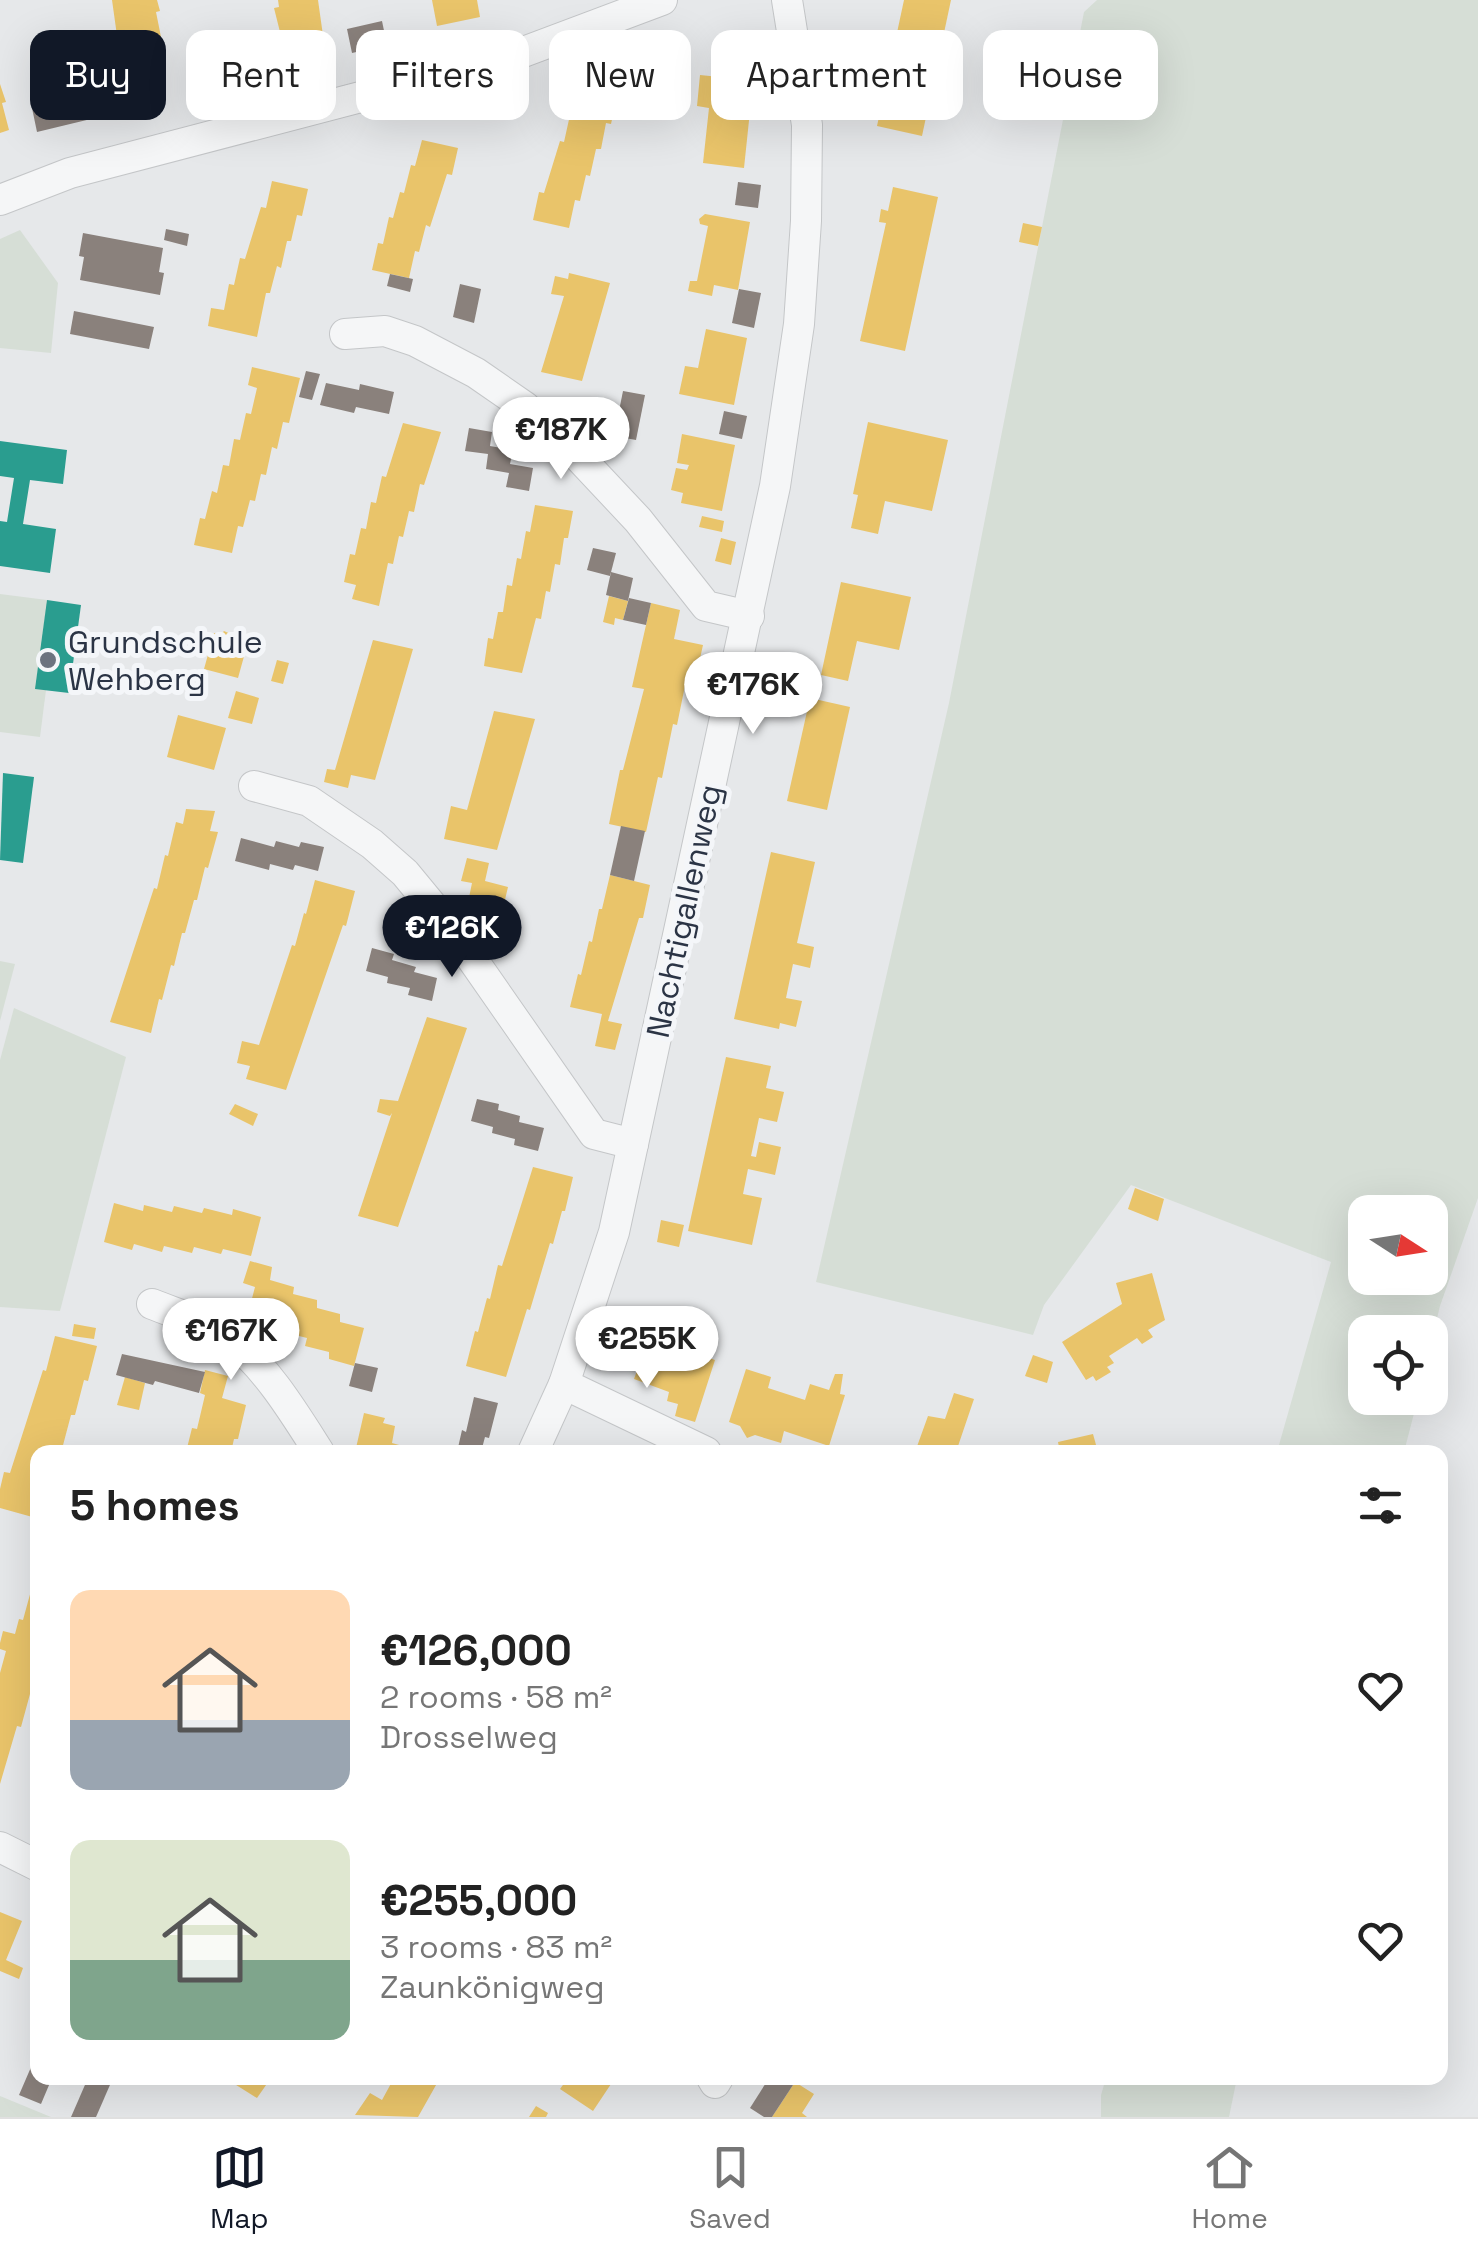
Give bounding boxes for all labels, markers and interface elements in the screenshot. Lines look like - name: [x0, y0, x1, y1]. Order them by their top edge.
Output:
- chip: Buy: [30, 30, 166, 120]
- chip: Rent: [186, 30, 336, 120]
- chip: Filters: [356, 30, 529, 120]
- chip: New: [549, 30, 691, 120]
- chip: Apartment: [711, 30, 963, 120]
- chip: House: [983, 30, 1158, 120]
- pin: €187K: [491, 397, 631, 482]
- text: €187K: [515, 409, 607, 449]
- place label: Grundschule Wehberg: [68, 622, 263, 699]
- marker: Grundschule Wehberg: [37, 649, 59, 671]
- pin: €176K: [683, 652, 823, 737]
- text: €176K: [706, 664, 800, 704]
- street label: Nachtigallenweg: [638, 781, 730, 1041]
- pin: €126K: [382, 895, 522, 980]
- text: €126K: [405, 907, 499, 947]
- north arrow: [1348, 1195, 1448, 1295]
- map controls: [1348, 1195, 1448, 1415]
- pin: €167K: [161, 1298, 301, 1383]
- pin: €255K: [577, 1306, 717, 1391]
- text: €167K: [184, 1310, 278, 1350]
- button: locate: [1348, 1315, 1448, 1415]
- text: €255K: [597, 1318, 697, 1358]
- icon: filters: [1353, 1478, 1408, 1533]
- text: 5 homes: [70, 1479, 240, 1532]
- text: €126,000: [380, 1624, 572, 1677]
- icon: home: [150, 1630, 270, 1750]
- icon: heart: [1353, 1663, 1408, 1718]
- text: 2 rooms · 58 m²: [380, 1677, 612, 1717]
- text: Drosselweg: [380, 1717, 558, 1757]
- text: €255,000: [380, 1874, 577, 1927]
- icon: home: [150, 1880, 270, 2000]
- icon: heart: [1353, 1913, 1408, 1968]
- text: 3 rooms · 83 m²: [380, 1927, 612, 1967]
- text: Zaunkönigweg: [380, 1967, 605, 2007]
- tab: Map: [210, 2140, 269, 2236]
- tab: Saved: [689, 2140, 771, 2236]
- tab: Home: [1191, 2140, 1268, 2236]

